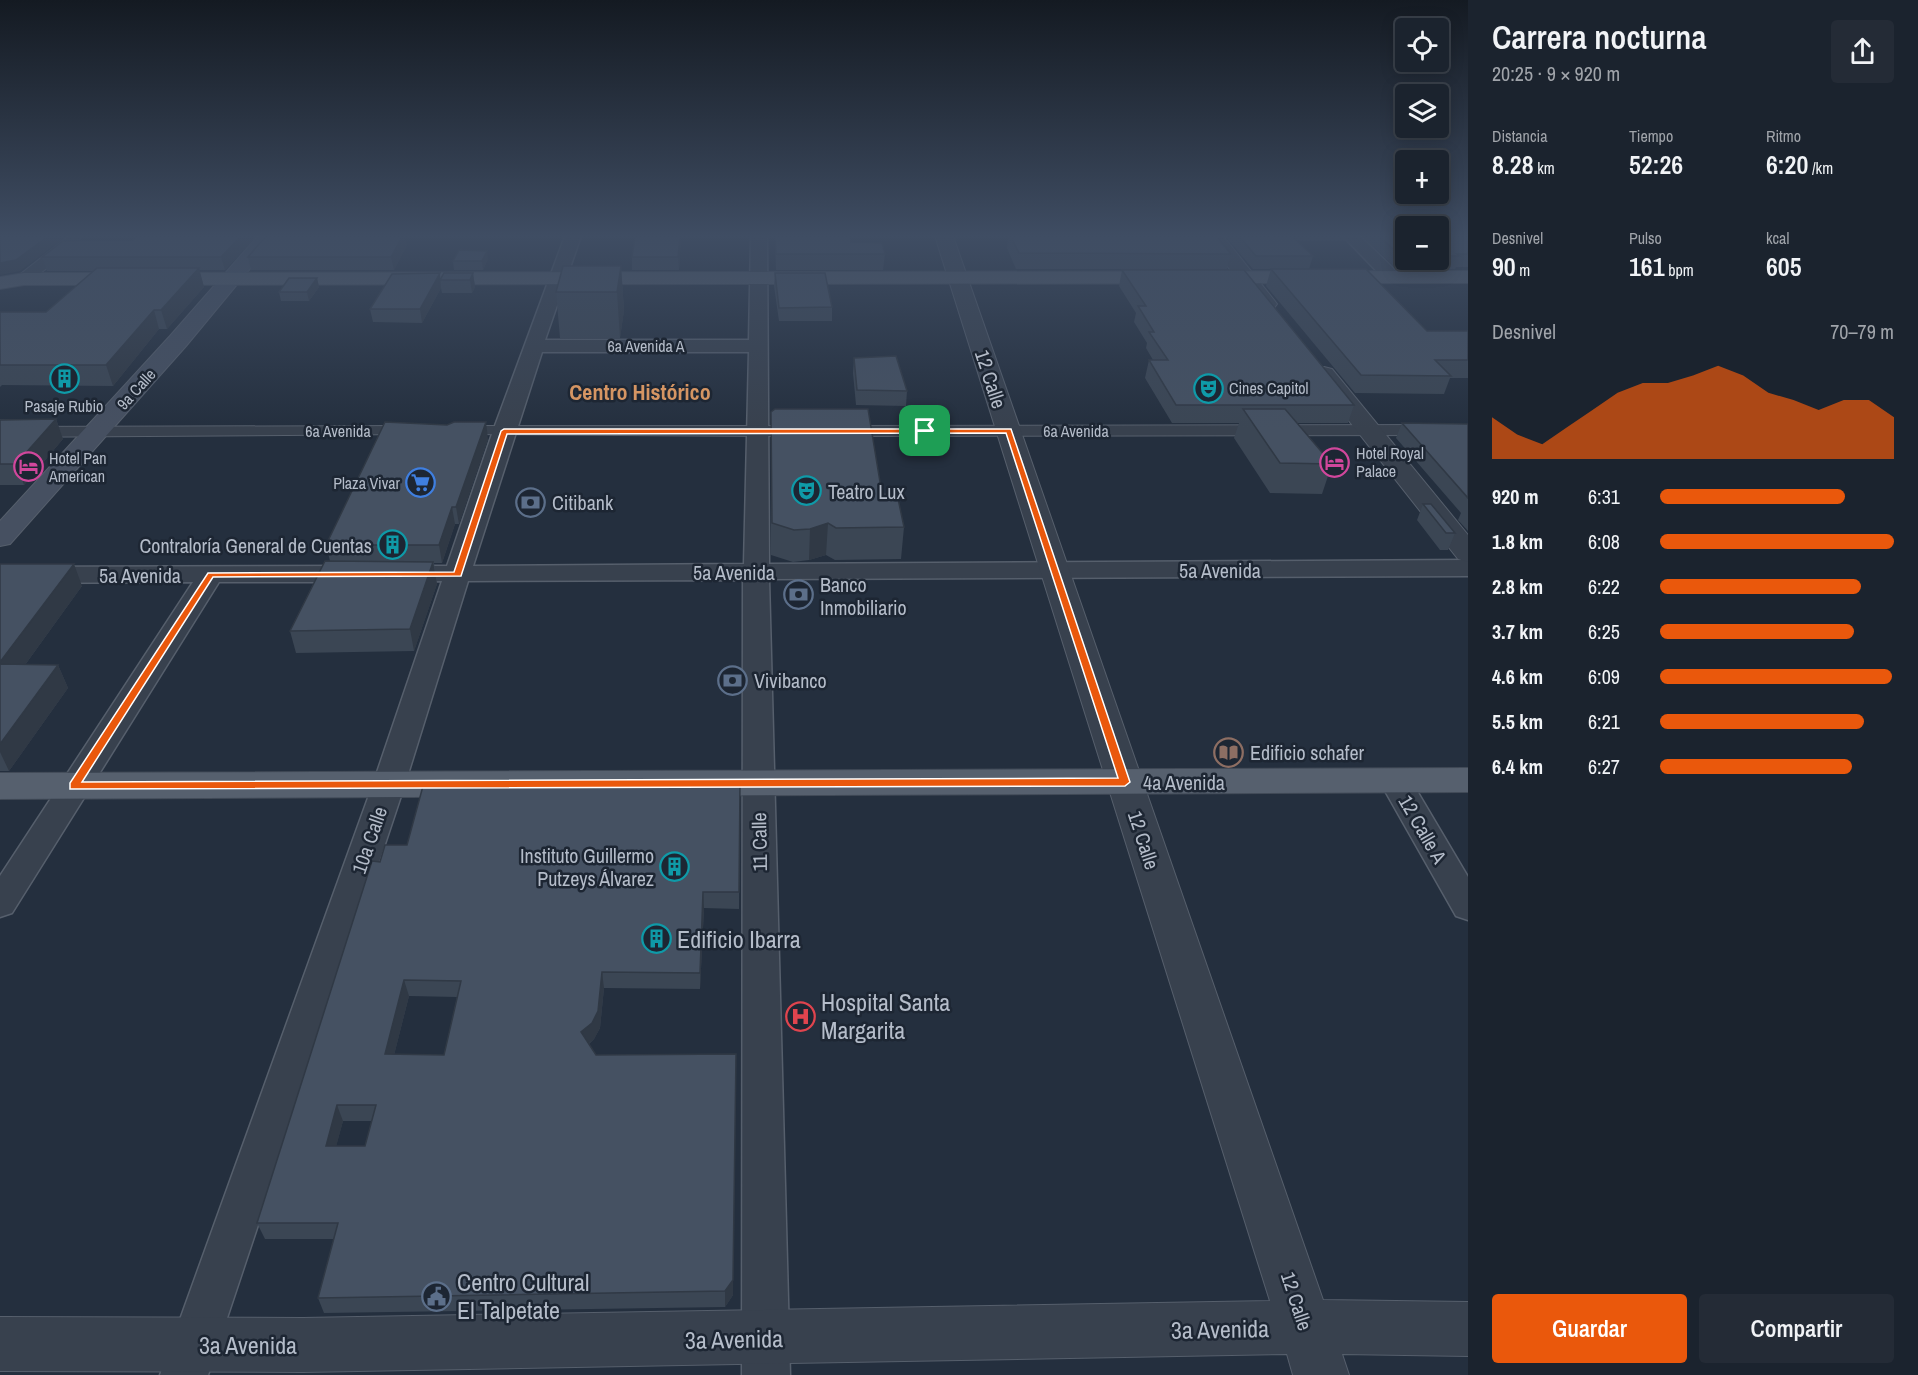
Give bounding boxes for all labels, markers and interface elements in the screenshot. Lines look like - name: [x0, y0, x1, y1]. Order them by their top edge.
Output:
- text: Carrera nocturna: [1492, 15, 1706, 59]
- map controls: [1395, 18, 1449, 270]
- button: locate: [1395, 18, 1449, 72]
- button: share: [1831, 20, 1894, 83]
- text: 20:25 · 9 × 920 m: [1492, 60, 1620, 87]
- button: layers: [1395, 84, 1449, 138]
- text: Distancia: [1492, 125, 1547, 147]
- text: Tiempo: [1629, 125, 1673, 147]
- text: Ritmo: [1766, 125, 1801, 147]
- text: 8.28: [1492, 147, 1534, 182]
- text: 52:26: [1629, 147, 1683, 182]
- text: 6:20: [1766, 147, 1808, 182]
- button: +: [1395, 150, 1449, 204]
- text: km: [1534, 157, 1555, 179]
- text: /km: [1808, 157, 1833, 179]
- button: −: [1395, 216, 1449, 270]
- text: Desnivel: [1492, 227, 1543, 249]
- text: Pulso: [1629, 227, 1662, 249]
- text: kcal: [1766, 227, 1789, 249]
- text: 90: [1492, 249, 1516, 284]
- text: 161: [1629, 249, 1665, 284]
- text: 605: [1766, 249, 1802, 284]
- text: m: [1516, 259, 1530, 281]
- text: bpm: [1665, 259, 1694, 281]
- text: Desnivel: [1492, 318, 1556, 345]
- text: 70–79 m: [1830, 318, 1894, 345]
- street label: 6a Avenida A: [607, 335, 685, 357]
- street label: 12 Calle: [969, 346, 1013, 412]
- building icon: Pasaje Rubio: [48, 362, 80, 394]
- street label: 9a Calle: [112, 364, 160, 414]
- theatre icon: Cines Capitol: [1192, 372, 1224, 404]
- district label: Centro Histórico: [569, 377, 711, 407]
- place label: Cines Capitol: [1229, 377, 1309, 399]
- place label: Pasaje Rubio: [25, 395, 103, 417]
- pin: [899, 405, 950, 456]
- icon: arrive: [908, 414, 941, 447]
- street label: 6a Avenida: [305, 420, 371, 442]
- street label: 6a Avenida: [1043, 420, 1109, 442]
- place label: Hotel Royal Palace: [1356, 442, 1424, 482]
- hotel icon: Hotel Royal Palace: [1319, 446, 1351, 478]
- place label: Hotel Pan American: [48, 447, 107, 487]
- hotel icon: Hotel Pan American: [12, 451, 44, 483]
- supermarket icon: Plaza Vivar: [405, 467, 437, 499]
- place label: Plaza Vivar: [333, 472, 401, 494]
- theatre icon: Teatro Lux: [791, 475, 823, 507]
- place label: Teatro Lux: [828, 478, 905, 505]
- text: 920 m: [1492, 483, 1539, 510]
- text: 6:31: [1588, 483, 1620, 510]
- bank icon: Citibank: [515, 486, 547, 518]
- place label: Citibank: [552, 489, 614, 516]
- text: 1.8 km: [1492, 528, 1543, 555]
- text: 6:08: [1588, 528, 1620, 555]
- building icon: Contraloría General de Cuentas: [377, 529, 409, 561]
- place label: Contraloría General de Cuentas: [140, 532, 372, 559]
- street label: 5a Avenida: [1179, 557, 1261, 584]
- street label: 5a Avenida: [693, 559, 775, 586]
- street label: 5a Avenida: [99, 562, 181, 589]
- place label: Banco Inmobiliario: [820, 571, 907, 621]
- text: 2.8 km: [1492, 573, 1543, 600]
- text: 6:22: [1588, 573, 1620, 600]
- bank icon: Banco Inmobiliario: [783, 579, 815, 611]
- text: 3.7 km: [1492, 618, 1543, 645]
- text: 6:25: [1588, 618, 1620, 645]
- text: 4.6 km: [1492, 663, 1543, 690]
- text: 6:09: [1588, 663, 1620, 690]
- bank icon: Vivibanco: [717, 664, 749, 696]
- place label: Vivibanco: [754, 667, 827, 694]
- text: 5.5 km: [1492, 708, 1543, 735]
- text: 6:21: [1588, 708, 1620, 735]
- library icon: Edificio schafer: [1213, 736, 1245, 768]
- place label: Edificio schafer: [1250, 739, 1365, 766]
- text: 6.4 km: [1492, 753, 1543, 780]
- text: 6:27: [1588, 753, 1620, 780]
- street label: 4a Avenida: [1143, 769, 1225, 796]
- street label: 12 Calle A: [1393, 790, 1453, 868]
- street label: 10a Calle: [345, 803, 393, 877]
- street label: 12 Calle: [1122, 807, 1166, 873]
- street label: 11 Calle: [745, 812, 773, 872]
- place label: Instituto Guillermo Putzeys Álvarez: [520, 842, 654, 892]
- building icon: Instituto Guillermo Putzeys Álvarez: [659, 850, 691, 882]
- building icon: Edificio Ibarra: [640, 923, 672, 955]
- place label: Edificio Ibarra: [677, 923, 801, 955]
- place label: Hospital Santa Margarita: [821, 986, 950, 1046]
- hospital icon: Hospital Santa Margarita: [784, 1000, 816, 1032]
- place label: Centro Cultural El Talpetate: [457, 1266, 589, 1326]
- street label: 12 Calle: [1275, 1268, 1319, 1334]
- public building icon: Centro Cultural El Talpetate: [420, 1280, 452, 1312]
- button: Guardar: [1492, 1294, 1687, 1363]
- button: Compartir: [1699, 1294, 1894, 1363]
- street label: 3a Avenida: [1171, 1312, 1269, 1346]
- street label: 3a Avenida: [685, 1322, 783, 1356]
- street label: 3a Avenida: [199, 1329, 297, 1361]

